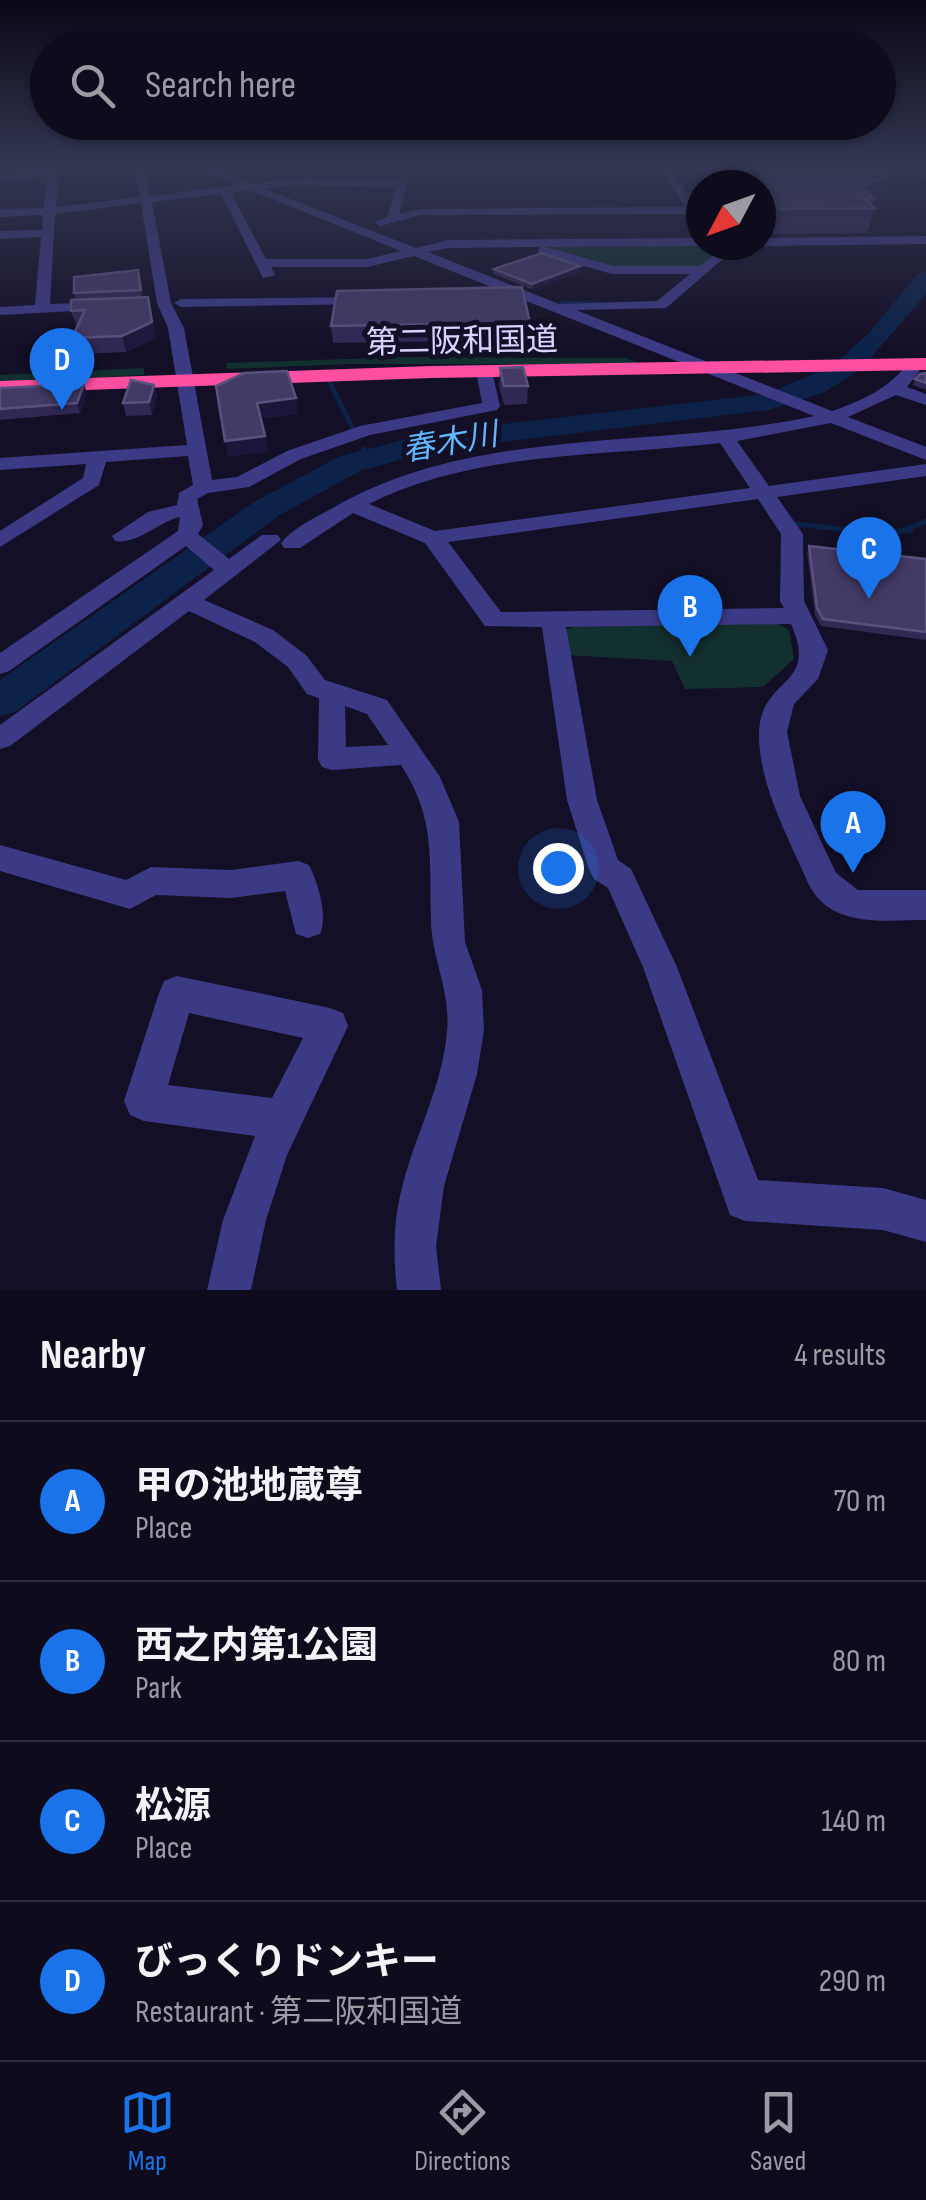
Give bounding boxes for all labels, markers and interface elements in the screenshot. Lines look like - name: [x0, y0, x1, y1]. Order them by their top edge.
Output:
- search box: [30, 30, 896, 140]
- icon: search: [65, 58, 120, 113]
- text: Search here: [145, 63, 296, 108]
- north arrow: [686, 170, 776, 260]
- street label: 第二阪和国道: [366, 321, 558, 363]
- pin: D: [30, 328, 94, 410]
- water label: 春木川: [399, 415, 504, 471]
- pin: C: [836, 516, 902, 599]
- pin: B: [658, 574, 722, 657]
- pin: A: [820, 790, 886, 873]
- your location: [533, 843, 584, 894]
- text: Nearby: [40, 1330, 146, 1381]
- text: 4 results: [794, 1336, 886, 1375]
- text: 甲の池地蔵尊: [135, 1464, 363, 1509]
- text: A: [65, 1482, 80, 1521]
- text: 70 m: [833, 1482, 886, 1521]
- text: Place: [135, 1509, 192, 1548]
- text: 西之内第1公園: [135, 1624, 378, 1669]
- text: B: [65, 1642, 80, 1681]
- text: 80 m: [832, 1642, 886, 1681]
- text: Park: [135, 1669, 182, 1708]
- text: 松源: [135, 1784, 211, 1829]
- text: C: [64, 1802, 81, 1841]
- text: 140 m: [822, 1802, 886, 1841]
- text: Place: [135, 1829, 192, 1868]
- text: びっくりドンキー: [135, 1940, 439, 1985]
- text: D: [64, 1962, 81, 2001]
- text: 290 m: [819, 1962, 886, 2001]
- text: Restaurant · 第二阪和国道: [135, 1993, 462, 2032]
- tab: Map: [120, 2085, 175, 2178]
- tab: Directions: [414, 2085, 511, 2178]
- tab: Saved: [750, 2085, 806, 2178]

